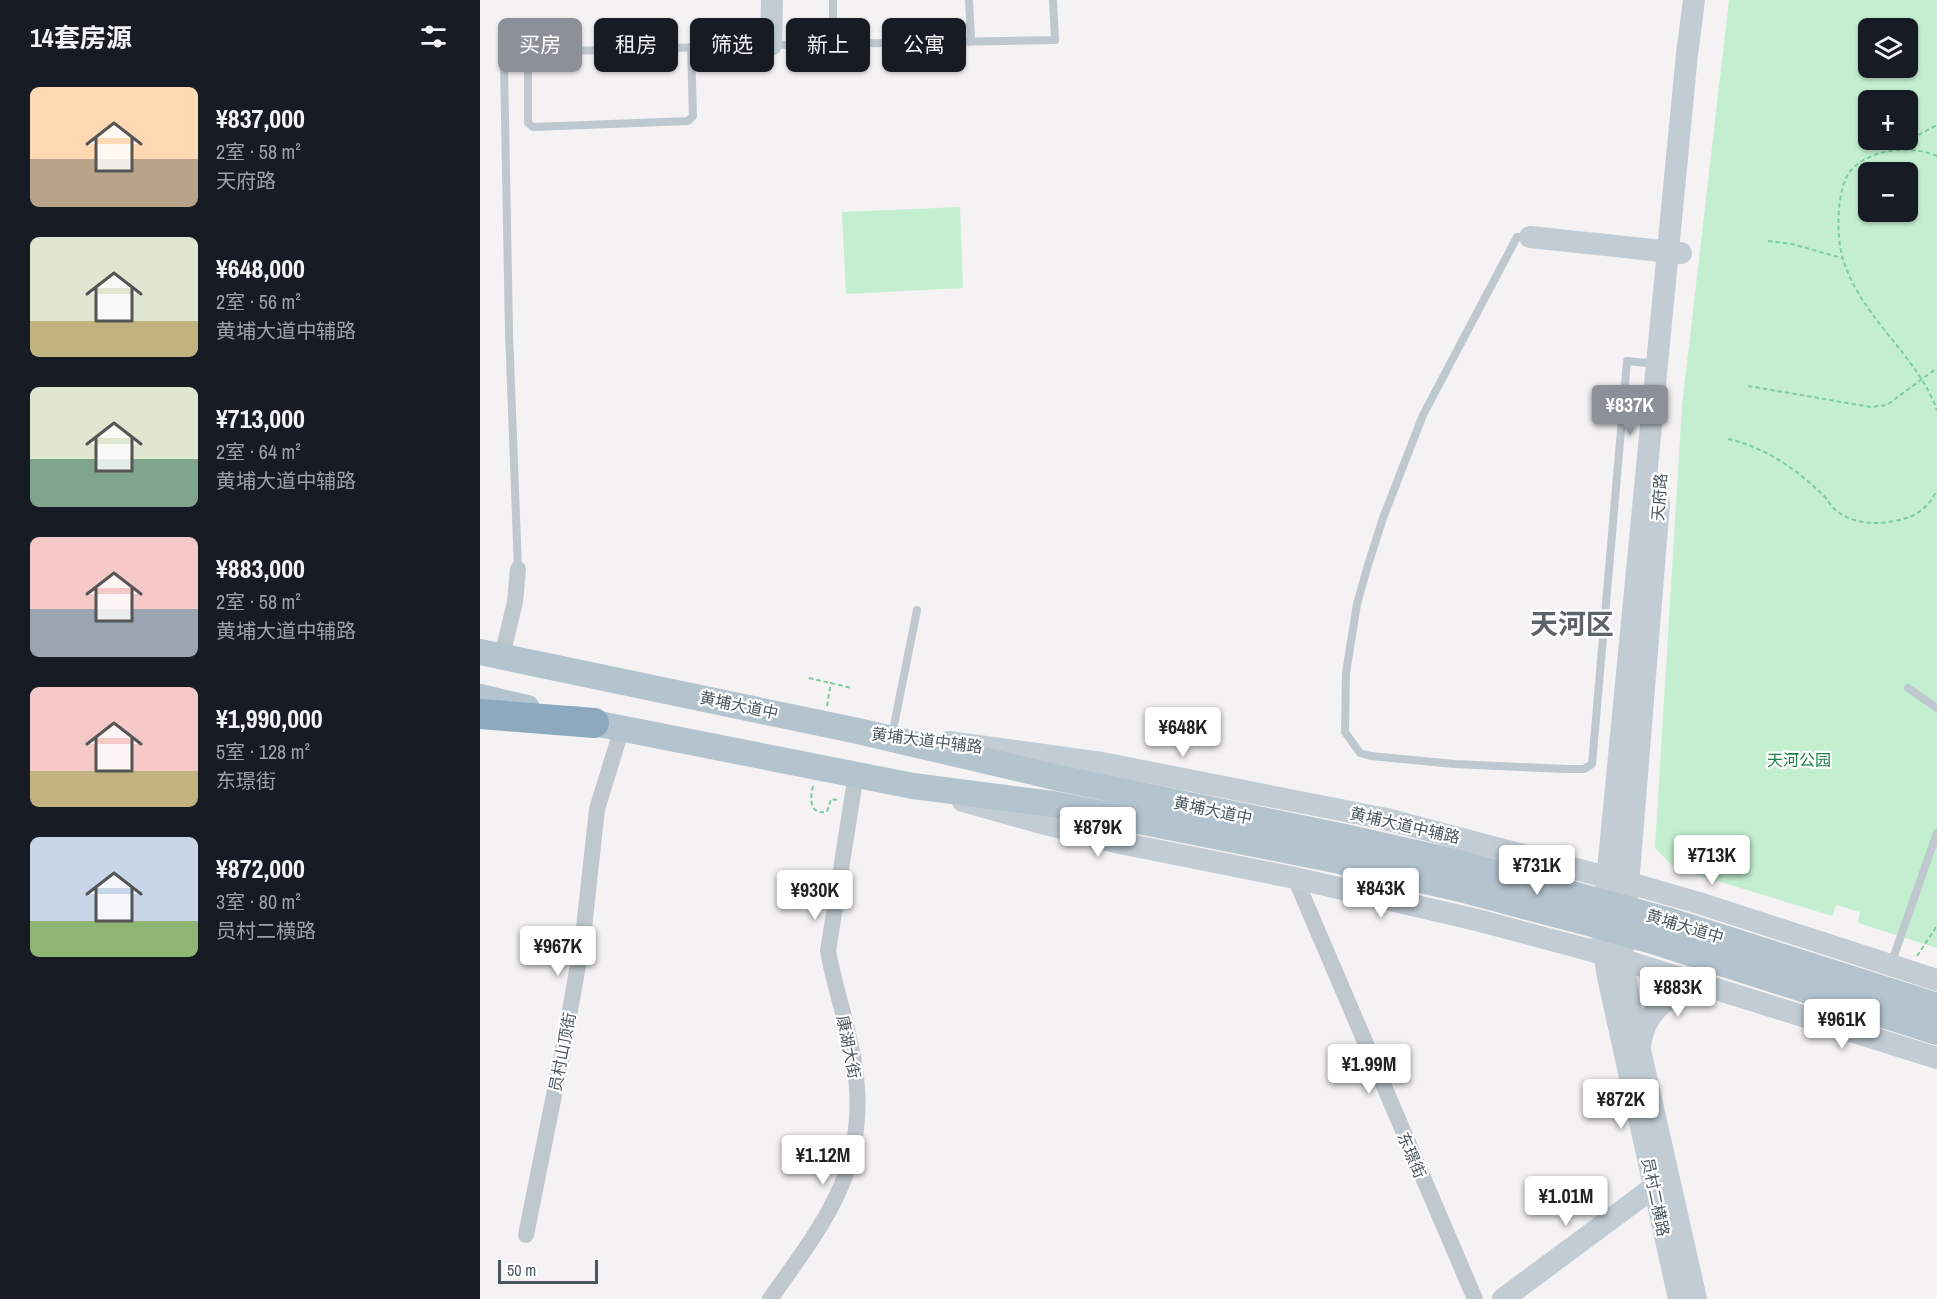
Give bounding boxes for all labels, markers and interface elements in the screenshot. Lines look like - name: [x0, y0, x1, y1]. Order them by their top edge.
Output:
- chip: 买房: [498, 18, 582, 72]
- chip: 租房: [594, 18, 678, 72]
- chip: 筛选: [690, 18, 774, 72]
- chip: 新上: [786, 18, 870, 72]
- chip: 公寓: [882, 18, 966, 72]
- map controls: [1858, 18, 1918, 222]
- button: layers: [1858, 18, 1918, 78]
- text: 14套房源: [30, 20, 132, 55]
- icon: filters: [417, 20, 450, 53]
- button: +: [1858, 90, 1918, 150]
- text: ¥837,000: [216, 101, 305, 136]
- icon: home: [78, 111, 150, 183]
- text: 2室 · 58 m²: [216, 138, 301, 165]
- button: −: [1858, 162, 1918, 222]
- text: 天府路: [216, 167, 276, 194]
- text: ¥648,000: [216, 251, 305, 286]
- icon: home: [78, 261, 150, 333]
- text: 2室 · 56 m²: [216, 288, 301, 315]
- text: 黄埔大道中辅路: [216, 317, 356, 344]
- pin: ¥837K: [1588, 385, 1672, 436]
- text: ¥837K: [1606, 391, 1654, 418]
- text: ¥713,000: [216, 401, 305, 436]
- icon: home: [78, 411, 150, 483]
- text: 2室 · 64 m²: [216, 438, 301, 465]
- text: 黄埔大道中辅路: [216, 467, 356, 494]
- street label: 天府路: [1646, 472, 1672, 522]
- text: ¥883,000: [216, 551, 305, 586]
- icon: home: [78, 561, 150, 633]
- text: 2室 · 58 m²: [216, 588, 301, 615]
- district label: 天河区: [1530, 605, 1614, 643]
- text: 黄埔大道中辅路: [216, 617, 356, 644]
- street label: 黄埔大道中: [698, 686, 780, 724]
- text: ¥1,990,000: [216, 701, 323, 736]
- pin: ¥648K: [1141, 707, 1225, 758]
- icon: home: [78, 711, 150, 783]
- text: ¥648K: [1159, 713, 1207, 740]
- street label: 黄埔大道中辅路: [870, 722, 984, 758]
- text: 5室 · 128 m²: [216, 738, 310, 765]
- park label: 天河公园: [1767, 749, 1831, 771]
- text: 东璟街: [216, 767, 276, 794]
- street label: 黄埔大道中: [1172, 791, 1254, 829]
- street label: 黄埔大道中辅路: [1348, 802, 1462, 848]
- pin: ¥879K: [1056, 807, 1140, 858]
- text: ¥879K: [1074, 813, 1122, 840]
- pin: ¥713K: [1670, 835, 1754, 886]
- text: ¥713K: [1688, 841, 1736, 868]
- pin: ¥731K: [1495, 845, 1579, 896]
- text: ¥872,000: [216, 851, 305, 886]
- text: ¥731K: [1513, 851, 1561, 878]
- icon: home: [78, 861, 150, 933]
- pin: ¥843K: [1339, 868, 1423, 919]
- pin: ¥930K: [773, 870, 857, 921]
- text: ¥843K: [1357, 874, 1405, 901]
- text: ¥930K: [791, 876, 839, 903]
- text: 3室 · 80 m²: [216, 888, 301, 915]
- street label: 黄埔大道中: [1644, 904, 1726, 948]
- text: 员村二横路: [216, 917, 316, 944]
- pin: ¥967K: [516, 926, 600, 977]
- text: ¥967K: [534, 932, 582, 959]
- pin: ¥883K: [1636, 967, 1720, 1018]
- text: ¥883K: [1654, 973, 1702, 1000]
- pin: ¥961K: [1800, 999, 1884, 1050]
- text: ¥961K: [1818, 1005, 1866, 1032]
- street label: 员村山顶街: [544, 1011, 580, 1093]
- street label: 康湖大街: [832, 1013, 866, 1081]
- pin: ¥1.99M: [1320, 1044, 1418, 1095]
- text: ¥1.99M: [1342, 1050, 1396, 1077]
- pin: ¥872K: [1579, 1079, 1663, 1130]
- text: ¥872K: [1597, 1085, 1645, 1112]
- street label: 东璟街: [1392, 1129, 1432, 1181]
- pin: ¥1.12M: [774, 1135, 872, 1186]
- text: ¥1.12M: [796, 1141, 850, 1168]
- street label: 员村二横路: [1637, 1156, 1675, 1238]
- pin: ¥1.01M: [1517, 1176, 1615, 1227]
- text: ¥1.01M: [1539, 1182, 1593, 1209]
- scale bar: [498, 1257, 598, 1284]
- text: 50 m: [507, 1259, 536, 1281]

